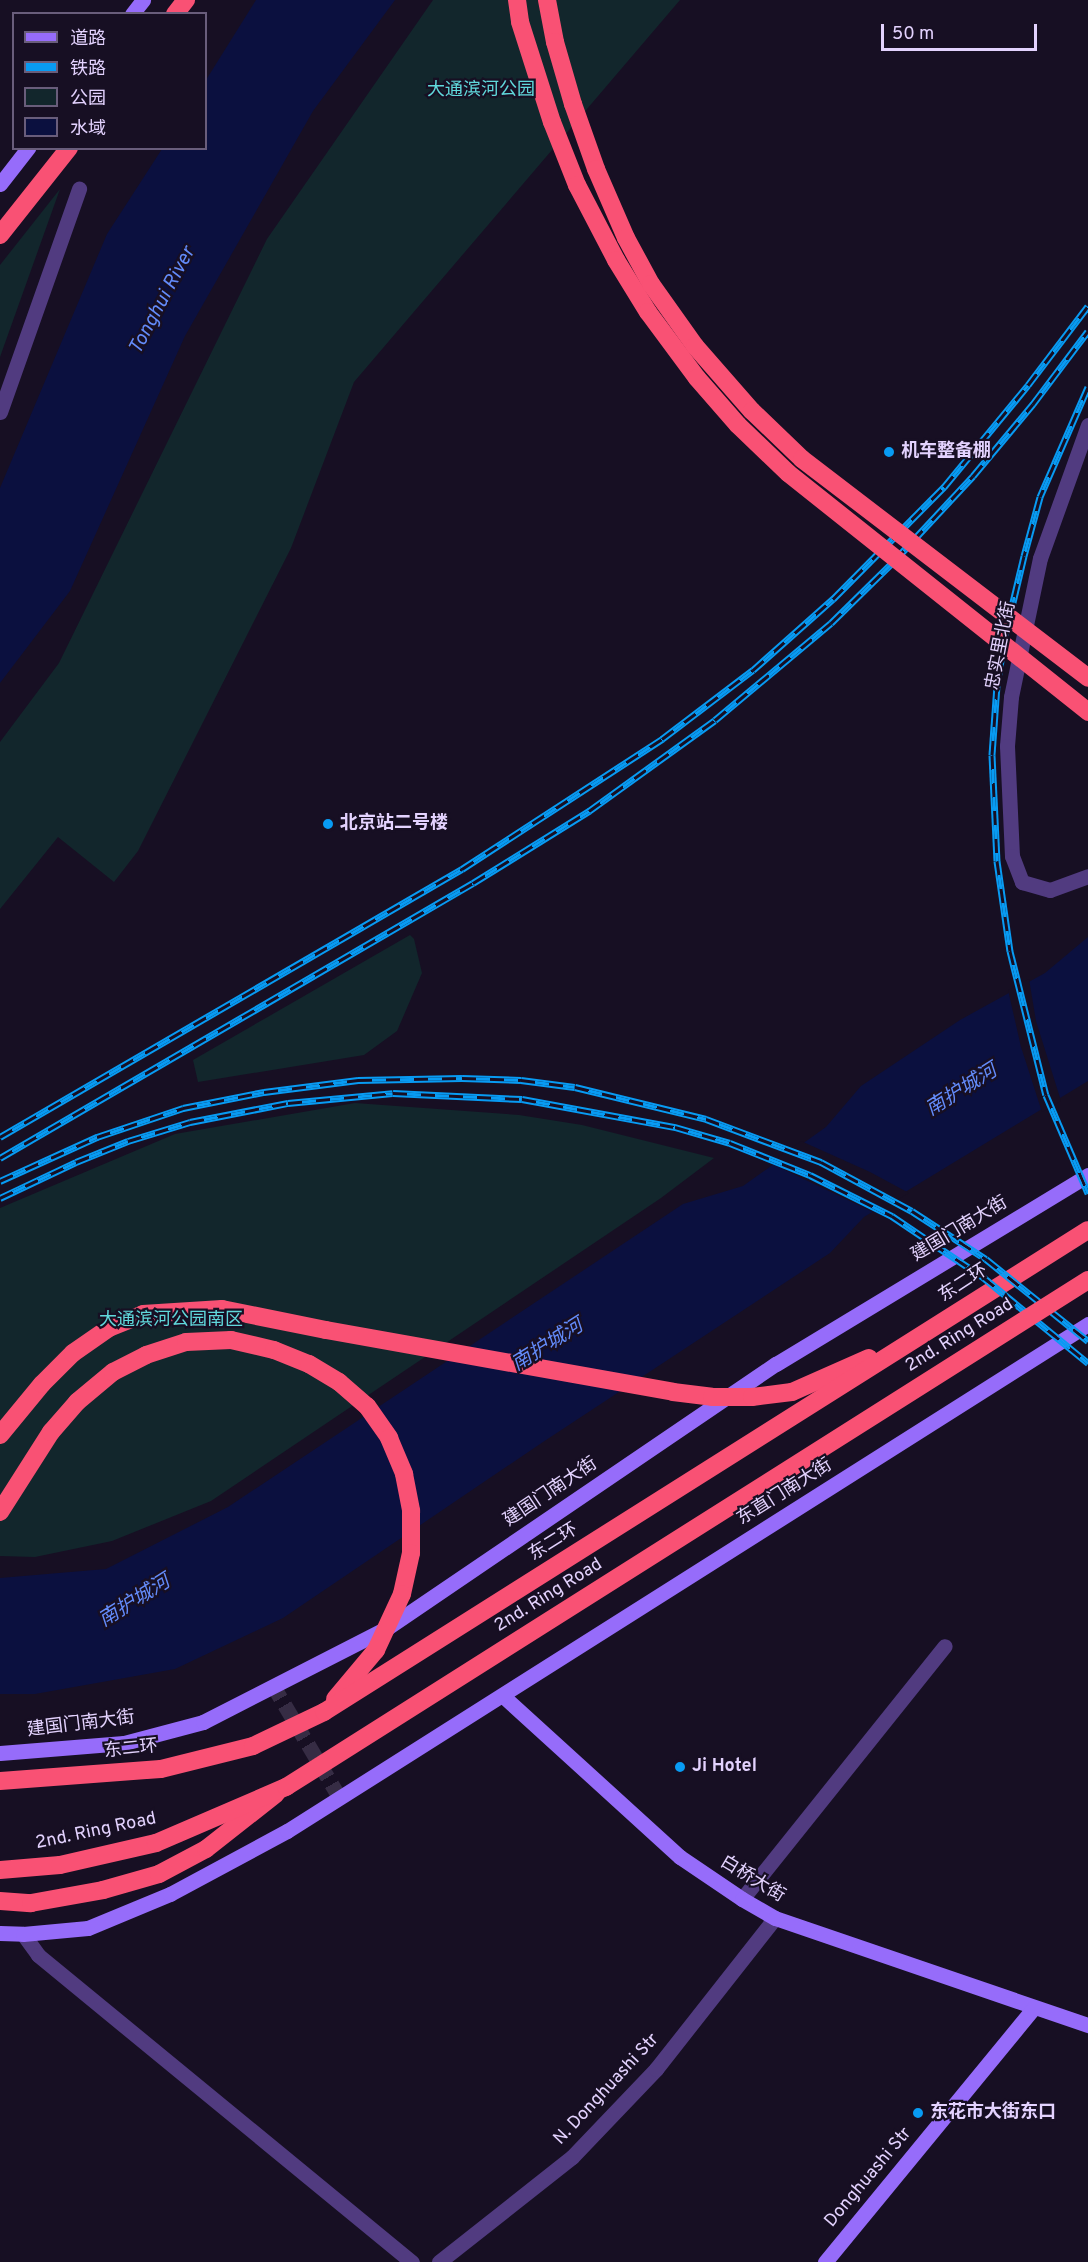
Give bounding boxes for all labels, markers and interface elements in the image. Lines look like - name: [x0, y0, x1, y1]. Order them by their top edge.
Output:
- legend: [12, 12, 207, 150]
- scale bar: [884, 12, 1040, 50]
- text: 50 m: [892, 23, 934, 46]
- text: 道路: [70, 28, 106, 51]
- text: 铁路: [70, 58, 106, 81]
- park label: 大通滨河公园: [427, 80, 535, 102]
- text: 公园: [70, 88, 106, 111]
- text: 水域: [70, 118, 106, 141]
- water label: Tonghui River: [125, 243, 201, 359]
- place label: 机车整备棚: [901, 441, 991, 463]
- marker: 机车整备棚: [882, 445, 896, 459]
- street label: 忠实里北街: [983, 600, 1021, 692]
- place label: 北京站二号楼: [340, 813, 448, 835]
- marker: 北京站二号楼: [321, 817, 335, 831]
- water label: 南护城河: [922, 1060, 1002, 1122]
- street label: 建国门南大街: [908, 1193, 1012, 1267]
- street label: 东二环: [935, 1260, 993, 1308]
- street label: 2nd. Ring Road: [902, 1294, 1018, 1378]
- park label: 大通滨河公园南区: [99, 1310, 243, 1332]
- water label: 南护城河: [508, 1315, 588, 1377]
- street label: 建国门南大街: [500, 1454, 602, 1532]
- street label: 东直门南大街: [733, 1455, 837, 1531]
- street label: 东二环: [525, 1520, 583, 1566]
- street label: 2nd. Ring Road: [491, 1554, 607, 1638]
- water label: 南护城河: [95, 1571, 175, 1633]
- street label: 建国门南大街: [26, 1708, 136, 1742]
- street label: 东二环: [103, 1736, 159, 1764]
- place label: Ji Hotel: [692, 1756, 757, 1778]
- marker: Ji Hotel: [673, 1760, 687, 1774]
- street label: 2nd. Ring Road: [34, 1809, 158, 1855]
- street label: 白桥大街: [716, 1852, 788, 1908]
- street label: N. Donghuashi Str: [550, 2030, 664, 2150]
- place label: 东花市大街东口: [930, 2102, 1056, 2124]
- marker: 东花市大街东口: [911, 2106, 925, 2120]
- street label: Donghuashi Str: [821, 2124, 917, 2232]

